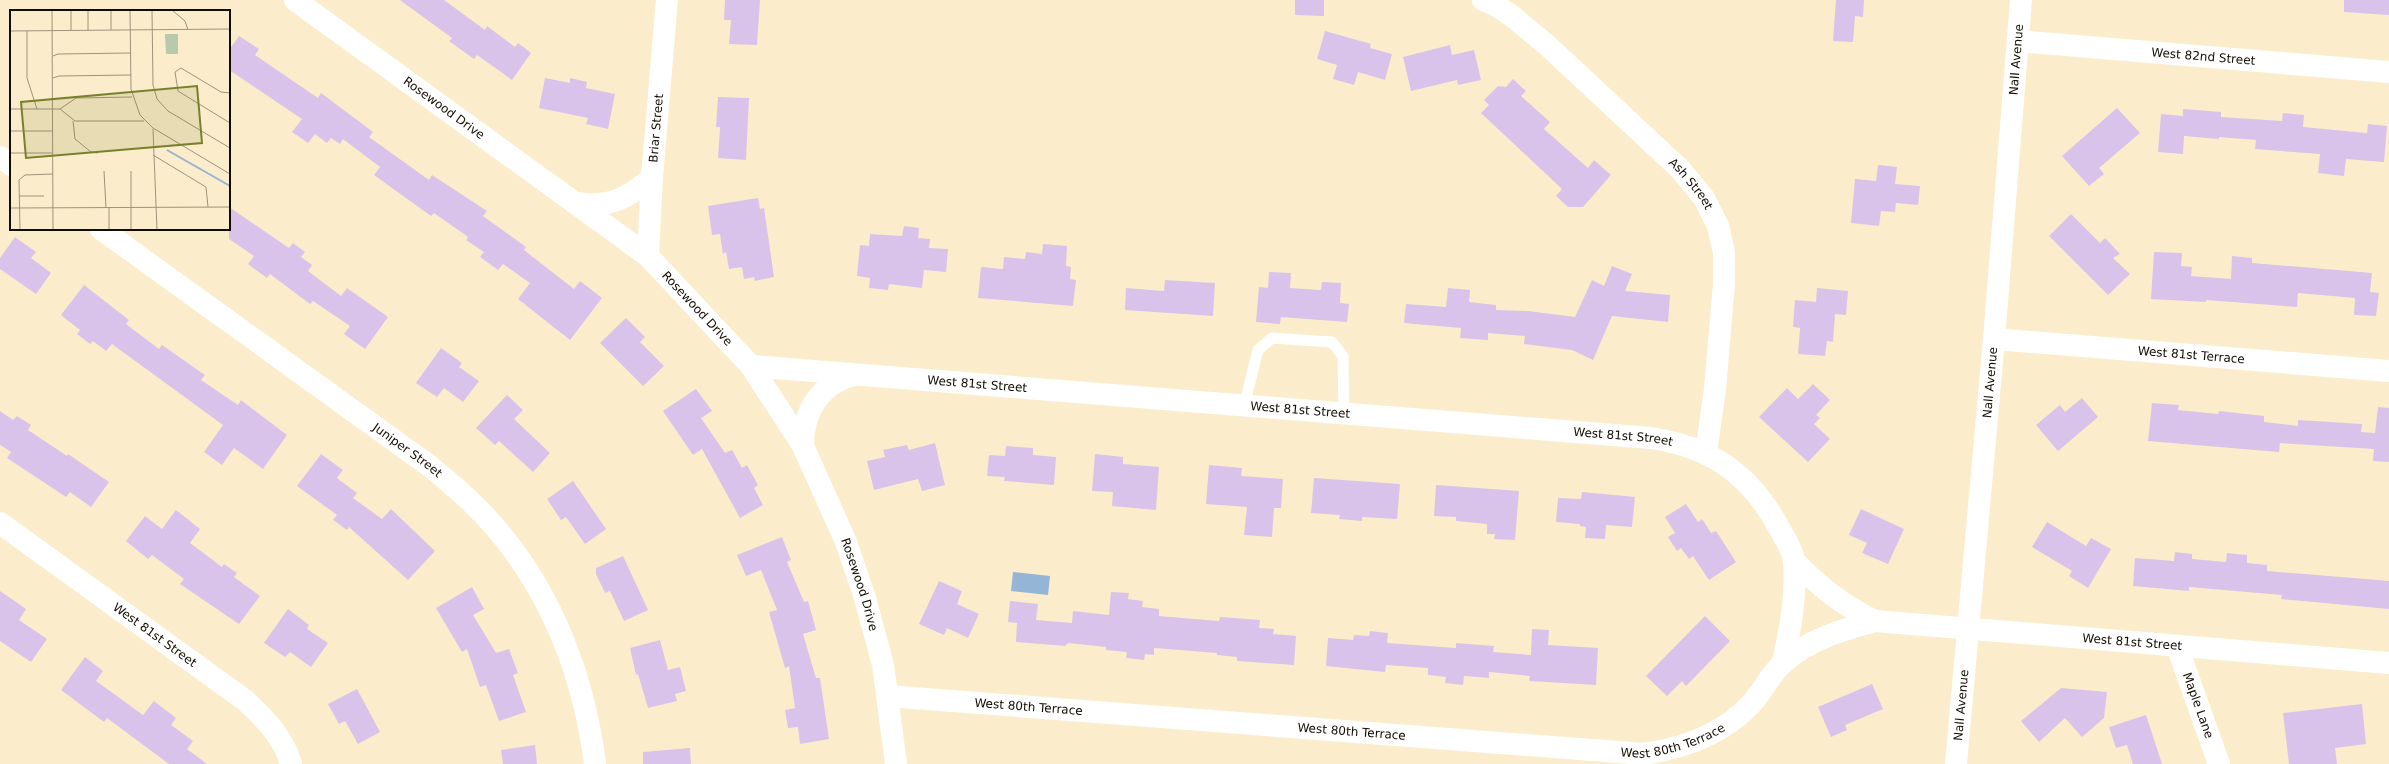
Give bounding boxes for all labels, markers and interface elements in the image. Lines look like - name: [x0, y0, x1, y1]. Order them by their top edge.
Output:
- inset map: [10, 10, 230, 230]
- street label: Nall Avenue: [2006, 23, 2026, 96]
- street label: West 82nd Street: [2151, 45, 2256, 68]
- street label: Rosewood Drive: [401, 74, 487, 142]
- street label: Briar Street: [646, 93, 666, 163]
- street label: Ash Street: [1666, 155, 1716, 212]
- street label: Rosewood Drive: [659, 268, 735, 349]
- street label: West 81st Terrace: [2137, 344, 2245, 366]
- street label: Nall Avenue: [1980, 346, 2000, 419]
- street label: West 81st Street: [927, 373, 1028, 395]
- street label: West 81st Street: [1250, 399, 1351, 421]
- street label: Juniper Street: [369, 420, 445, 481]
- street label: West 81st Street: [1573, 425, 1675, 449]
- street label: Rosewood Drive: [838, 536, 881, 633]
- street label: West 81st Street: [110, 600, 200, 670]
- street label: West 81st Street: [2082, 631, 2183, 653]
- street label: Nall Avenue: [1951, 669, 1971, 741]
- street label: Maple Lane: [2180, 671, 2216, 740]
- street label: West 80th Terrace: [974, 696, 1083, 718]
- street label: West 80th Terrace: [1297, 720, 1406, 743]
- street label: West 80th Terrace: [1620, 721, 1727, 761]

